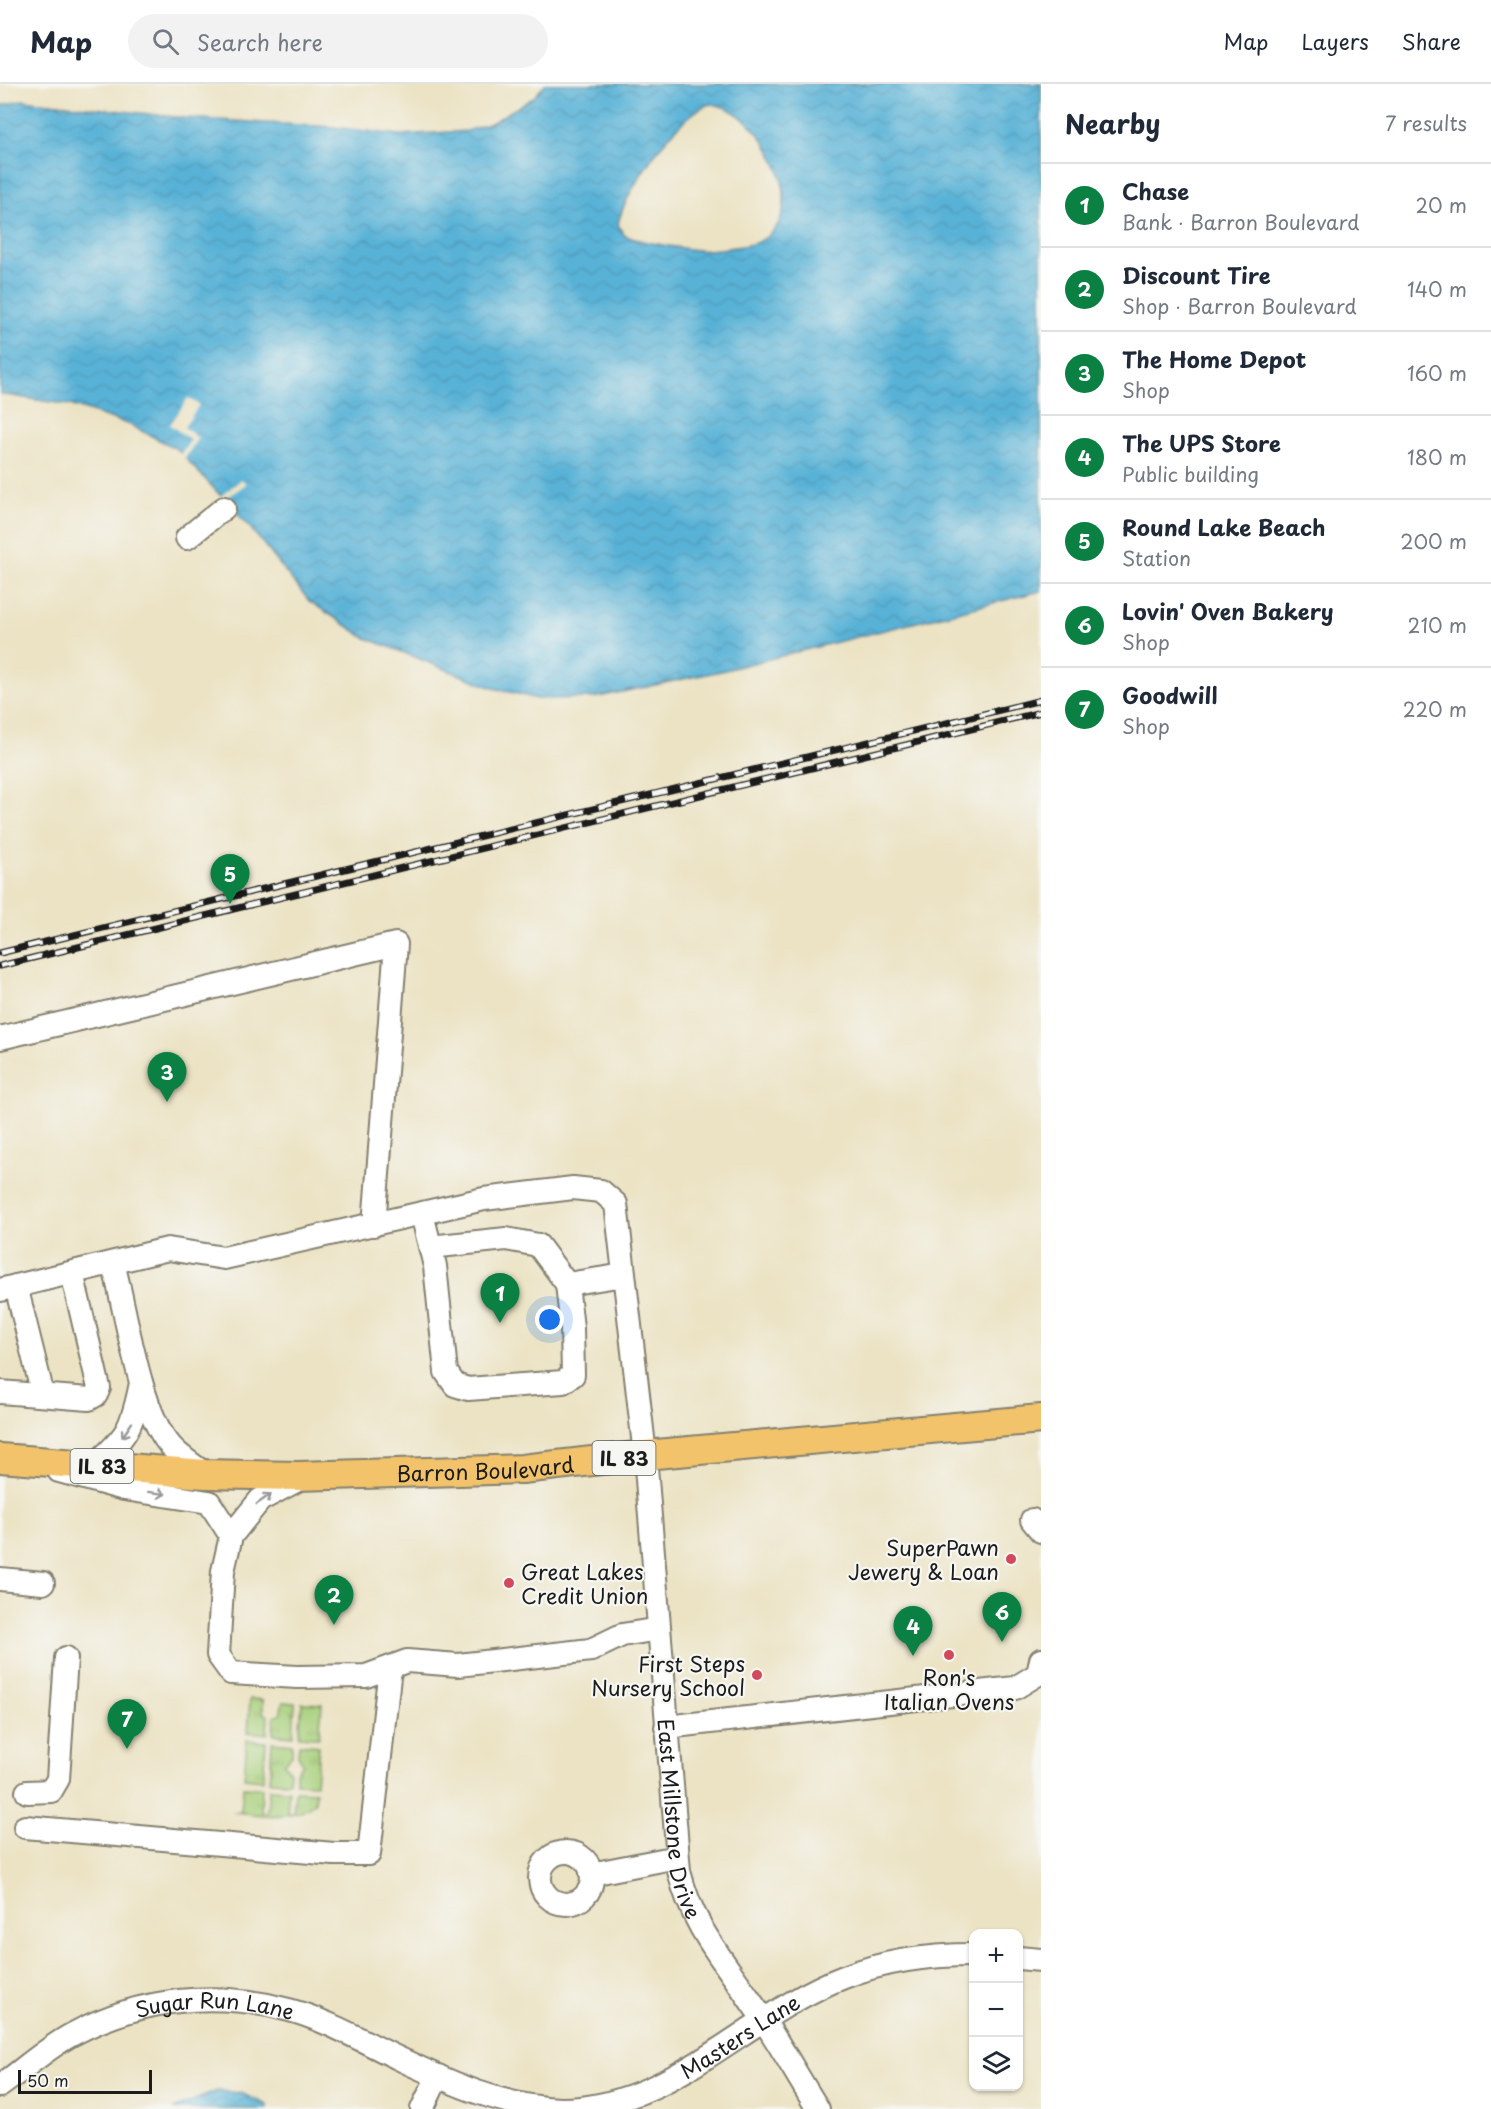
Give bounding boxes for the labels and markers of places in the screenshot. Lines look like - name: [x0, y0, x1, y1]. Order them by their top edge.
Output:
- pin: 5: [210, 854, 250, 904]
- pin: 3: [148, 1052, 186, 1102]
- pin: 1: [480, 1274, 520, 1323]
- place label: SuperPawn Jewery & Loan: [848, 1531, 999, 1587]
- marker: SuperPawn Jewery & Loan: [1004, 1552, 1018, 1566]
- place label: Great Lakes Credit Union: [521, 1555, 648, 1611]
- pin: 2: [314, 1576, 354, 1625]
- marker: Great Lakes Credit Union: [502, 1576, 516, 1590]
- pin: 6: [982, 1592, 1022, 1642]
- pin: 4: [894, 1606, 932, 1656]
- place label: First Steps Nursery School: [591, 1647, 745, 1703]
- marker: Ron's Italian Ovens: [942, 1648, 956, 1662]
- place label: Ron's Italian Ovens: [884, 1661, 1014, 1717]
- marker: First Steps Nursery School: [750, 1668, 764, 1682]
- pin: 7: [108, 1700, 146, 1749]

